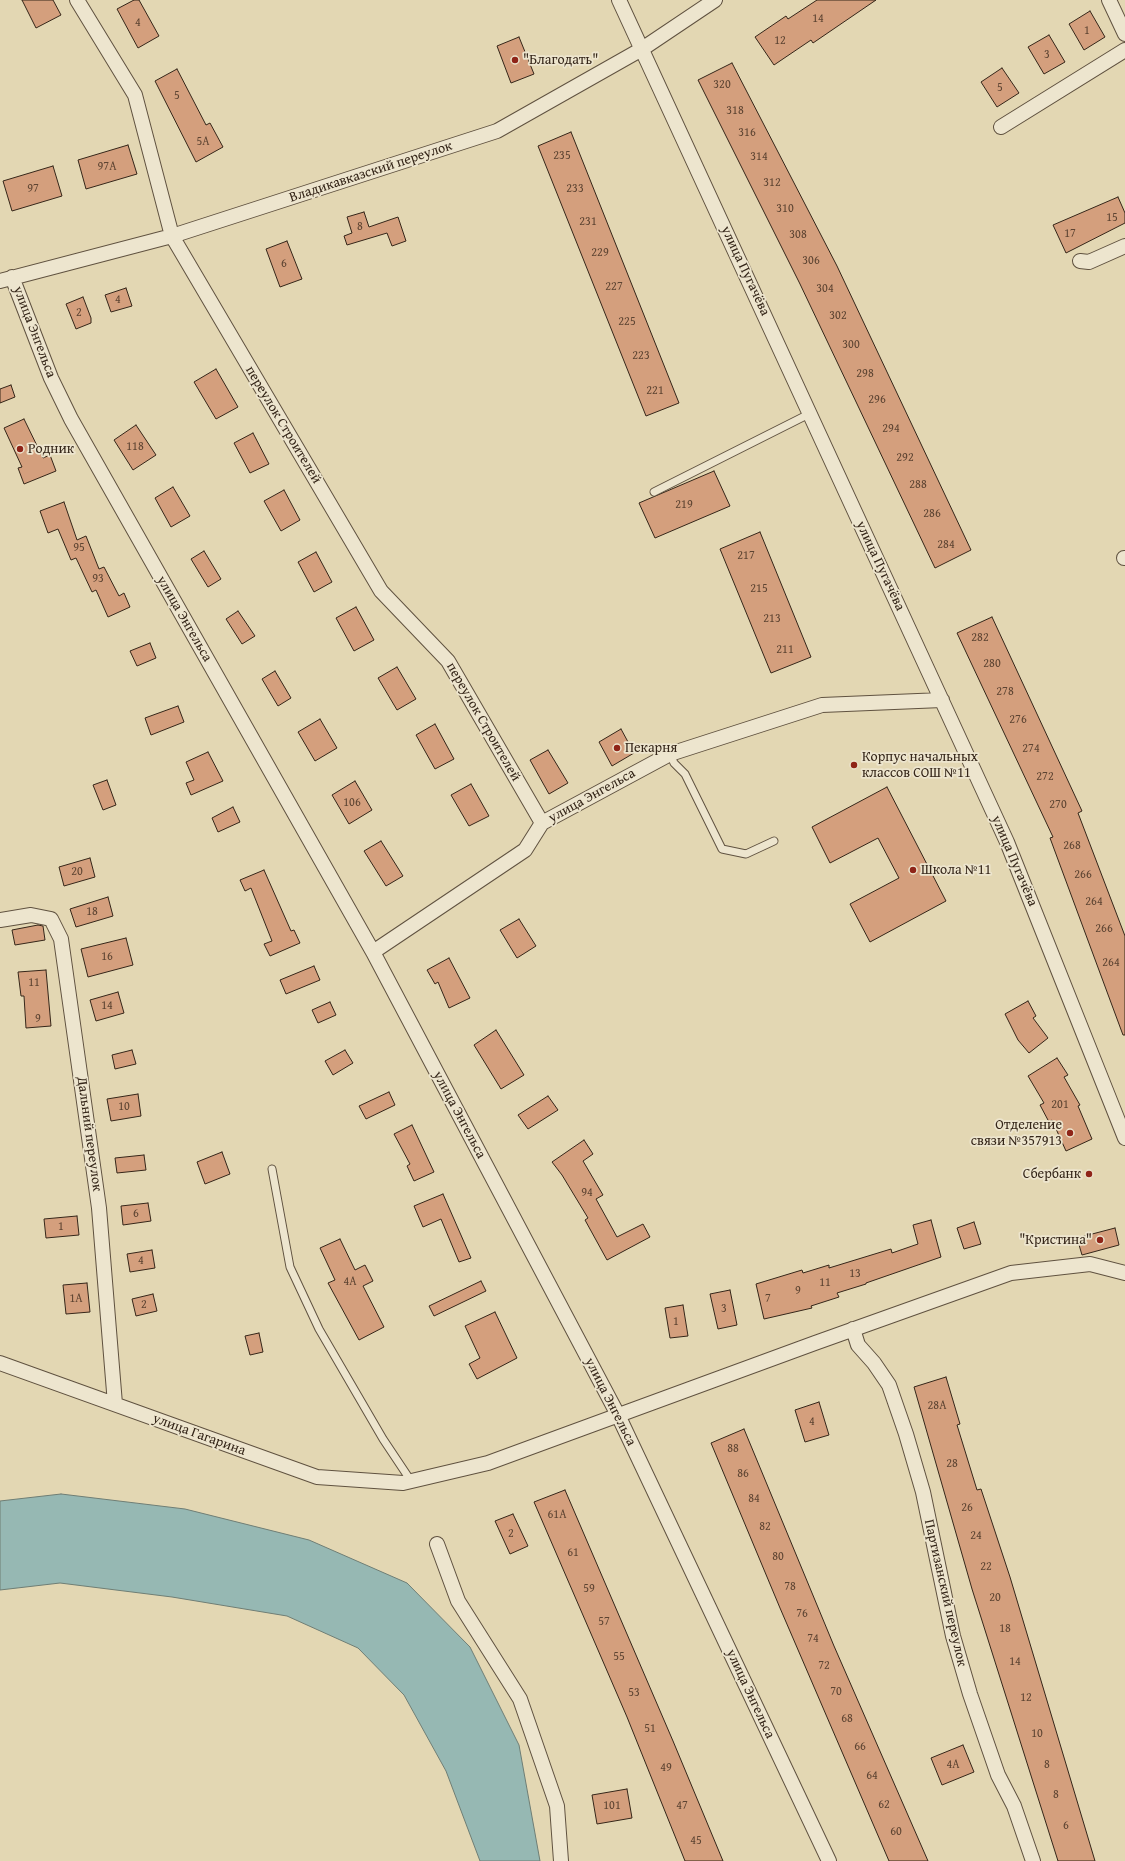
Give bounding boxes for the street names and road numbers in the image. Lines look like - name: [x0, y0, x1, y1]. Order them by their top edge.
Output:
- street label: Владикавказский переулок: [287, 138, 455, 206]
- street label: улица Пугачёва: [717, 223, 773, 319]
- street label: улица Энгельса: [9, 284, 59, 380]
- street label: переулок Строителей: [241, 363, 325, 487]
- street label: улица Пугачёва: [852, 518, 908, 614]
- street label: улица Энгельса: [153, 573, 215, 665]
- street label: переулок Строителей: [442, 660, 524, 784]
- street label: улица Энгельса: [546, 765, 638, 827]
- street label: улица Пугачёва: [987, 813, 1041, 909]
- street label: улица Энгельса: [429, 1068, 489, 1162]
- street label: Дальний переулок: [73, 1076, 105, 1192]
- street label: улица Энгельса: [581, 1355, 639, 1449]
- street label: улица Гагарина: [150, 1410, 248, 1460]
- street label: Партизанский переулок: [920, 1518, 970, 1668]
- street label: улица Энгельса: [722, 1647, 778, 1741]

